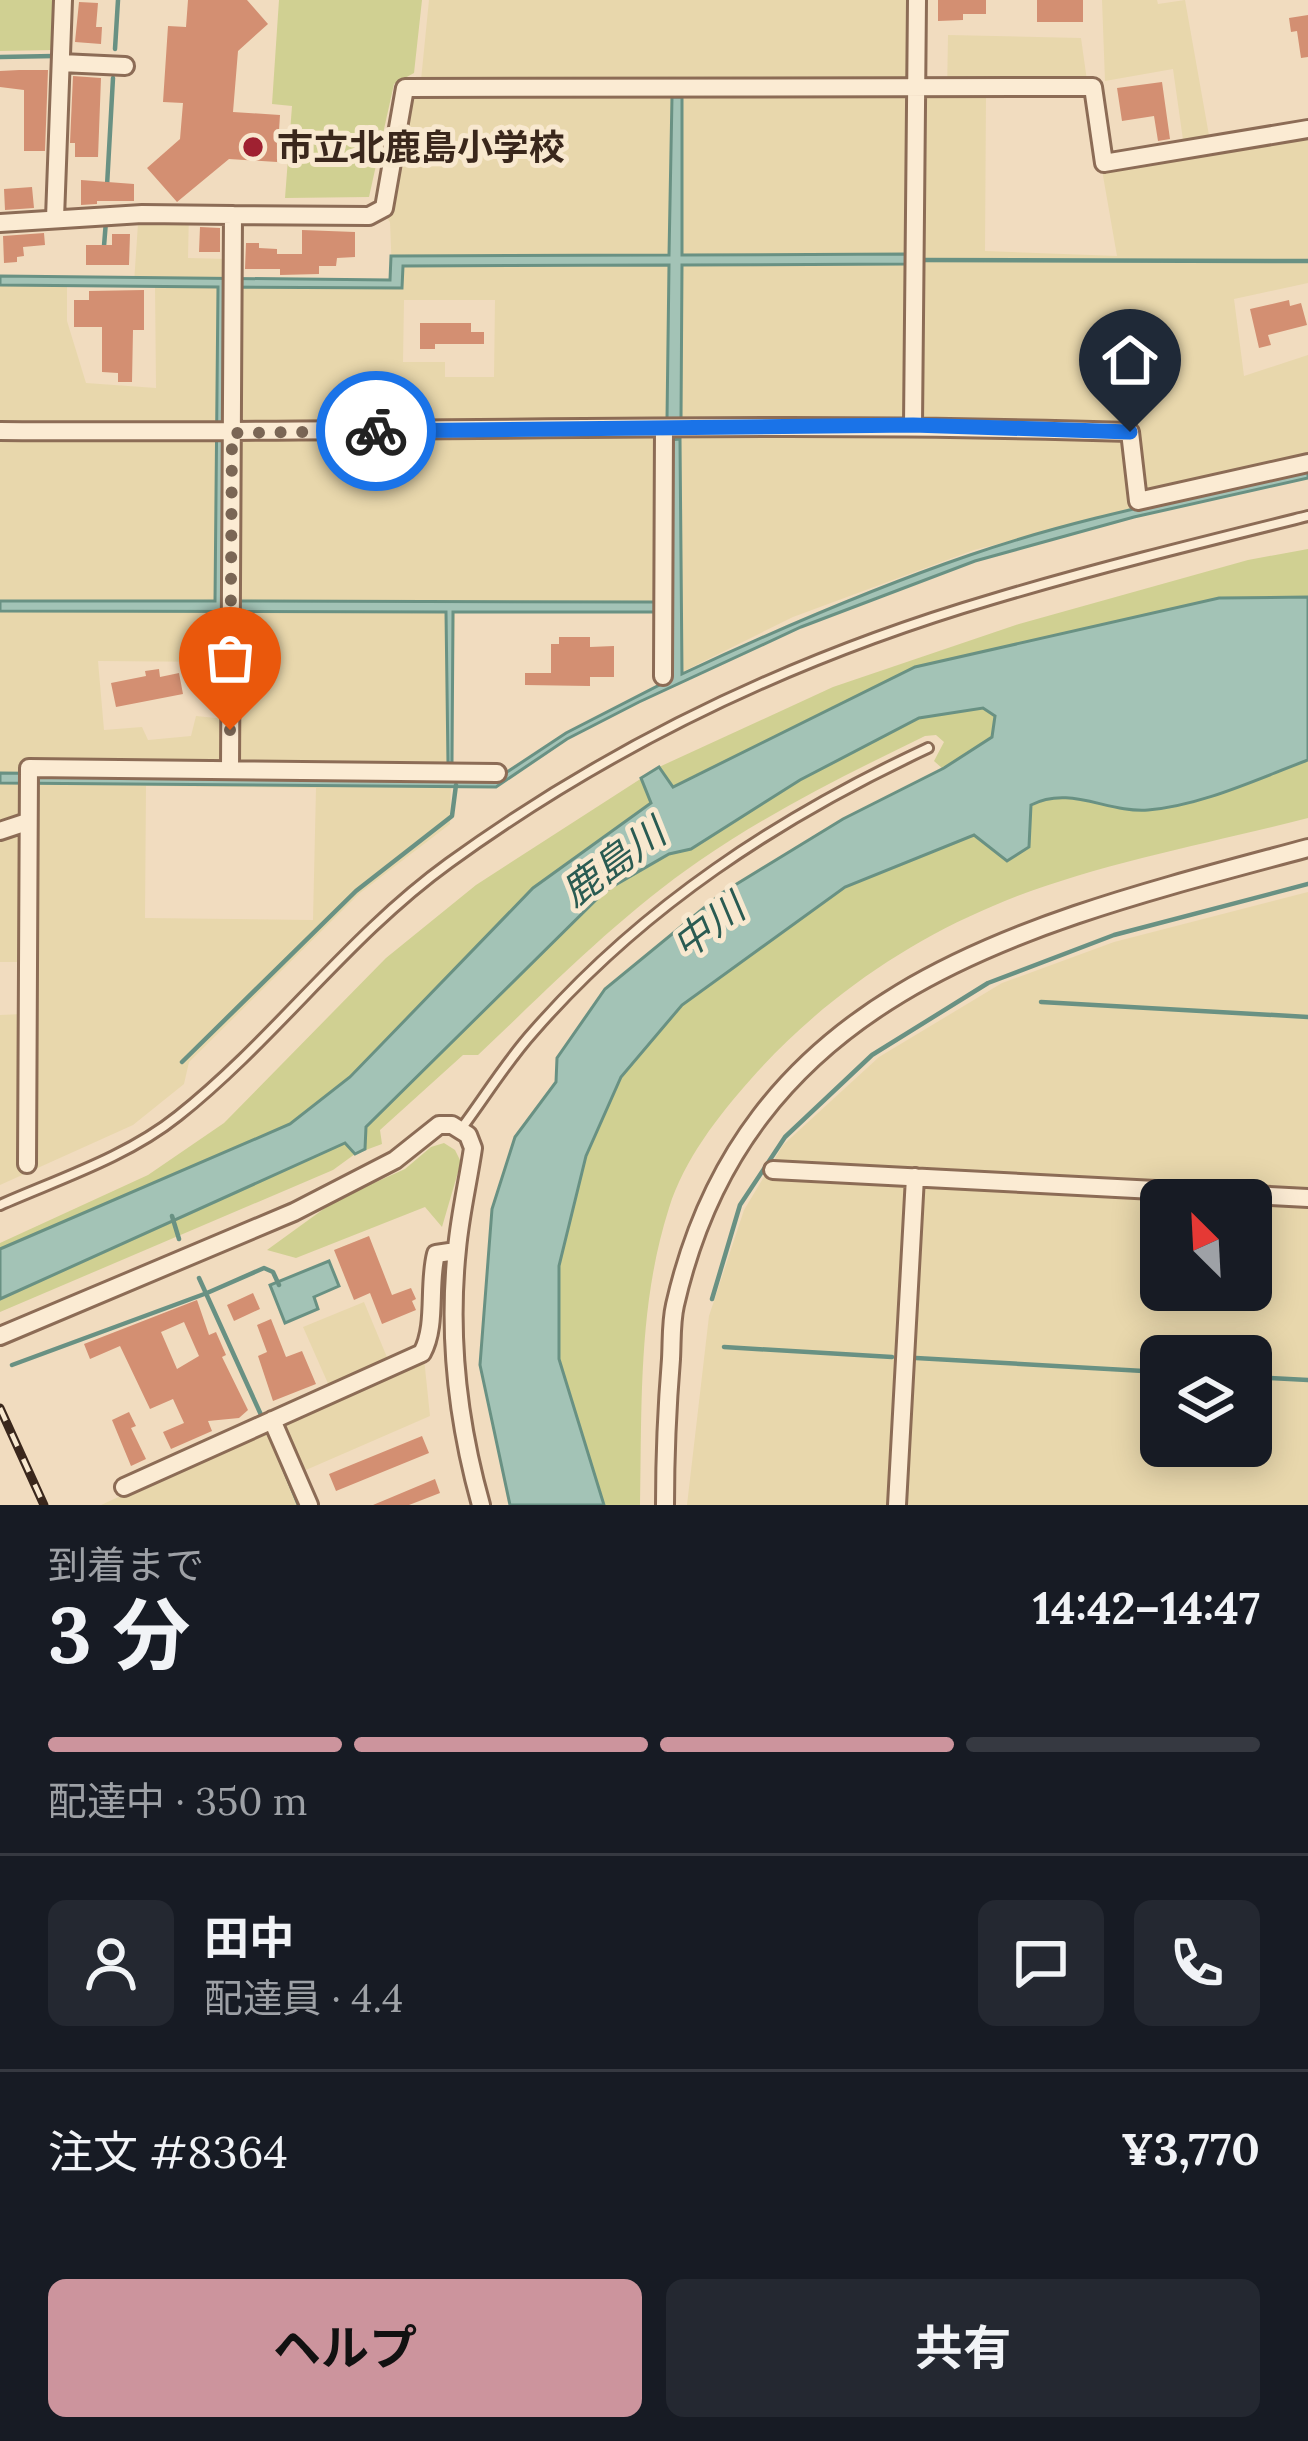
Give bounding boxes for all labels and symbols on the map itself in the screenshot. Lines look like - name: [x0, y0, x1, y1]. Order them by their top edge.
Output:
- place label: 市立北鹿島小学校: [277, 124, 565, 170]
- marker: 市立北鹿島小学校: [240, 134, 266, 160]
- pin: [1079, 309, 1181, 432]
- courier: [316, 371, 436, 491]
- pin: [179, 607, 281, 730]
- water label: 鹿島川: [551, 805, 678, 917]
- water label: 中川: [662, 880, 757, 969]
- north arrow: [1140, 1179, 1272, 1311]

